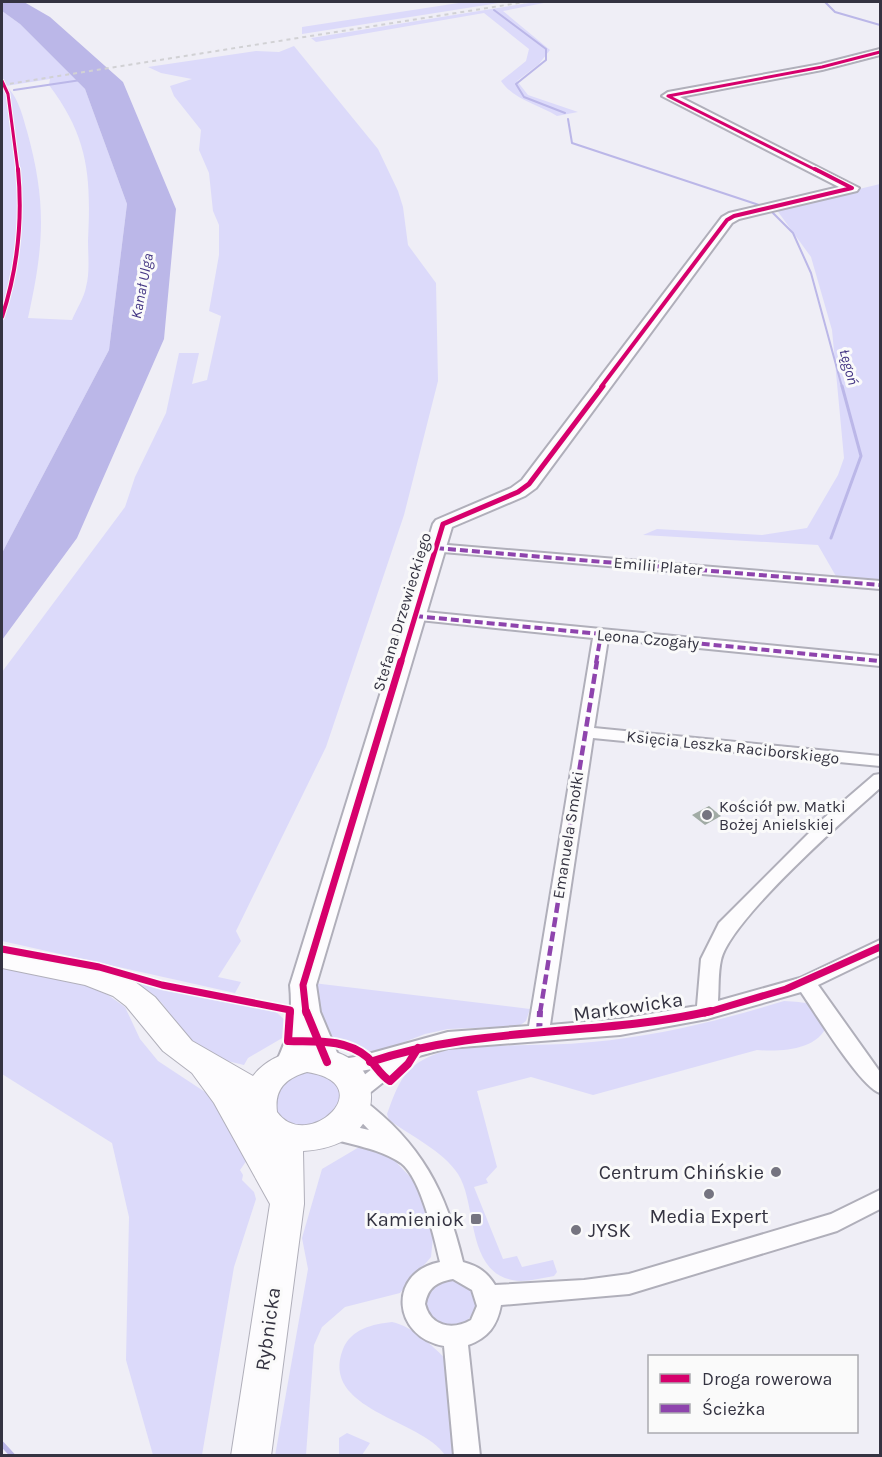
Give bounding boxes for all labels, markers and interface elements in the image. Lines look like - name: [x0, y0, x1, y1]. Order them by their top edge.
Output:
- water label: Kanał Ulga: [127, 252, 157, 320]
- water label: Łęgoń: [836, 347, 862, 387]
- street label: Stefana Drzewieckiego: [369, 530, 435, 694]
- street label: Emilii Plater: [613, 553, 703, 579]
- street label: Leona Czogały: [596, 625, 700, 653]
- street label: Księcia Leszka Raciborskiego: [626, 726, 840, 768]
- street label: Emanuela Smołki: [549, 770, 587, 900]
- place label: Kościół pw. Matki Bożej Anielskiej: [719, 797, 846, 834]
- marker: Kościół pw. Matki Bożej Anielskiej: [700, 808, 714, 822]
- street label: Markowicka: [572, 988, 684, 1026]
- place label: Centrum Chińskie: [599, 1161, 764, 1184]
- marker: Centrum Chińskie: [769, 1165, 783, 1179]
- marker: Media Expert: [702, 1187, 716, 1201]
- place label: Media Expert: [650, 1205, 769, 1228]
- place label: Kamieniok: [366, 1208, 464, 1231]
- marker: Kamieniok: [469, 1212, 483, 1226]
- place label: JYSK: [588, 1219, 631, 1242]
- marker: JYSK: [569, 1223, 583, 1237]
- street label: Rybnicka: [251, 1286, 285, 1372]
- legend: [648, 1355, 858, 1433]
- text: Droga rowerowa: [702, 1368, 833, 1390]
- text: Ścieżka: [702, 1397, 765, 1420]

